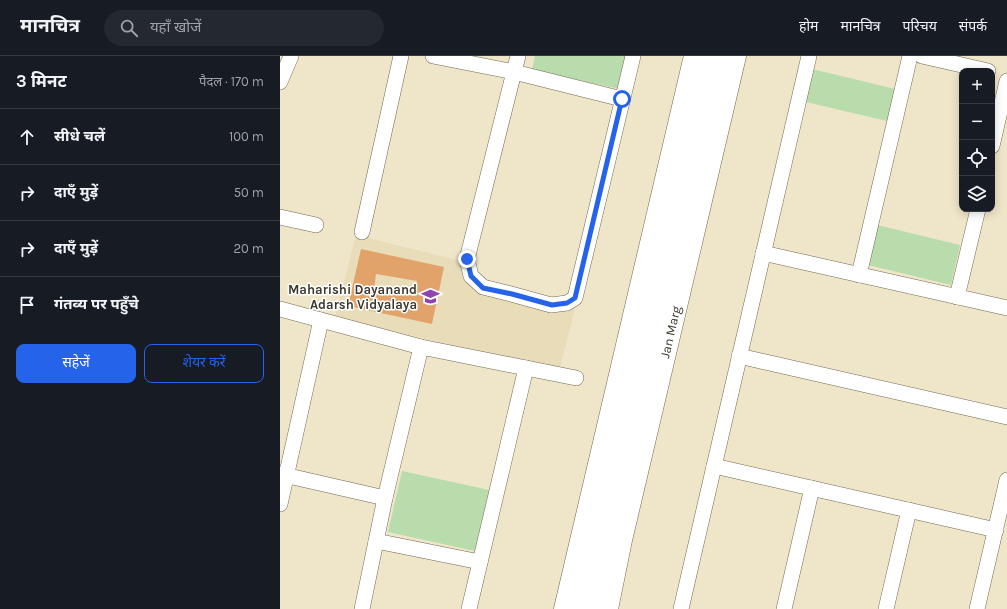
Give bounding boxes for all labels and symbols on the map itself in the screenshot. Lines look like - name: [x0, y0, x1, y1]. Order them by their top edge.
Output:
- route start: [613, 90, 631, 108]
- route end: [458, 250, 476, 268]
- place label: Maharishi Dayanand Adarsh Vidyalaya: [288, 282, 417, 312]
- school or university icon: Maharishi Dayanand Adarsh Vidyalaya: [420, 286, 440, 306]
- street label: Jan Marg: [657, 304, 684, 360]

